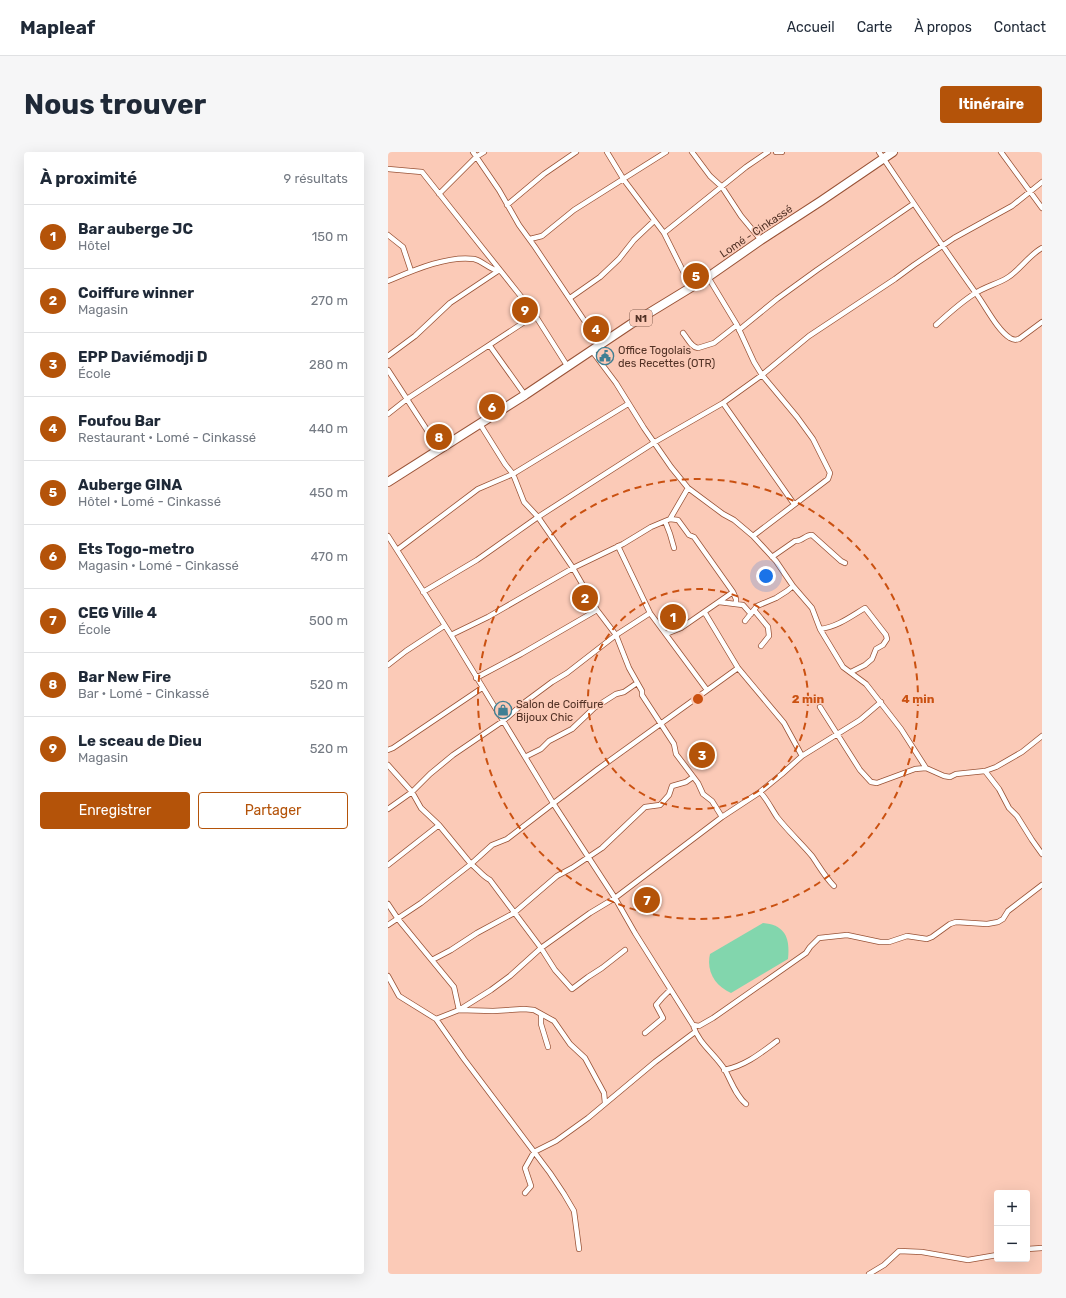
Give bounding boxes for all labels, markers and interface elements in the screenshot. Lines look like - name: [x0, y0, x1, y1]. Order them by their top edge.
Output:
- text: Mapleaf: [20, 16, 95, 39]
- text: Accueil: [787, 19, 835, 36]
- text: Carte: [857, 19, 892, 36]
- text: À propos: [914, 19, 972, 36]
- text: Contact: [994, 19, 1046, 36]
- button: Itinéraire: [940, 86, 1042, 123]
- text: Nous trouver: [24, 88, 206, 121]
- text: À proximité: [40, 168, 137, 188]
- text: 9 résultats: [283, 171, 348, 186]
- street label: Lomé - Cinkassé: [718, 202, 795, 260]
- text: Bar auberge JC: [78, 220, 193, 238]
- text: 1: [50, 229, 56, 244]
- text: 150 m: [312, 229, 348, 244]
- text: Hôtel: [78, 238, 110, 253]
- pin: 5: [683, 261, 709, 291]
- text: Coiffure winner: [78, 284, 194, 302]
- text: 2: [49, 293, 57, 308]
- text: 270 m: [311, 293, 348, 308]
- pin: 9: [512, 295, 538, 325]
- text: Magasin: [78, 302, 128, 317]
- road number: N1: [630, 310, 652, 326]
- pin: 4: [583, 314, 609, 344]
- place label: Office Togolais des Recettes (OTR): [618, 344, 716, 370]
- public building icon: Office Togolais des Recettes (OTR): [595, 346, 615, 366]
- text: EPP Daviémodji D: [78, 348, 207, 366]
- text: 3: [49, 357, 57, 372]
- text: 280 m: [309, 357, 348, 372]
- text: École: [78, 366, 111, 381]
- pin: 6: [479, 392, 505, 422]
- text: Foufou Bar: [78, 412, 161, 430]
- text: 4: [49, 421, 57, 436]
- text: 440 m: [309, 421, 348, 436]
- pin: 8: [426, 422, 452, 452]
- text: Restaurant · Lomé - Cinkassé: [78, 430, 256, 445]
- text: Auberge GINA: [78, 476, 182, 494]
- text: 5: [49, 485, 57, 500]
- text: 450 m: [309, 485, 348, 500]
- text: Hôtel · Lomé - Cinkassé: [78, 494, 221, 509]
- text: Ets Togo-metro: [78, 540, 194, 558]
- text: 6: [49, 549, 57, 564]
- text: 470 m: [310, 549, 348, 564]
- text: Magasin · Lomé - Cinkassé: [78, 558, 239, 573]
- your location: [756, 566, 776, 586]
- pin: 2: [572, 583, 598, 613]
- pin: 1: [660, 602, 686, 632]
- text: CEG Ville 4: [78, 604, 157, 622]
- text: 7: [49, 613, 57, 628]
- text: 500 m: [309, 613, 348, 628]
- text: École: [78, 622, 111, 637]
- text: Bar New Fire: [78, 668, 171, 686]
- text: 8: [49, 677, 57, 692]
- text: 520 m: [310, 677, 348, 692]
- text: Bar · Lomé - Cinkassé: [78, 686, 209, 701]
- centre of rings: [691, 692, 705, 706]
- text: 2 min: [792, 692, 825, 706]
- text: 4 min: [902, 692, 935, 706]
- place label: Salon de Coiffure Bijoux Chic: [516, 698, 603, 724]
- shop icon: Salon de Coiffure Bijoux Chic: [493, 700, 513, 720]
- text: Le sceau de Dieu: [78, 732, 202, 750]
- pin: 3: [689, 740, 715, 770]
- text: 9: [49, 741, 57, 756]
- text: 520 m: [310, 741, 348, 756]
- text: Magasin: [78, 750, 128, 765]
- button: Enregistrer: [40, 792, 190, 829]
- button: Partager: [198, 792, 348, 829]
- pin: 7: [634, 885, 660, 915]
- map controls: [994, 1190, 1030, 1262]
- button: +: [994, 1190, 1030, 1226]
- button: −: [994, 1226, 1030, 1262]

